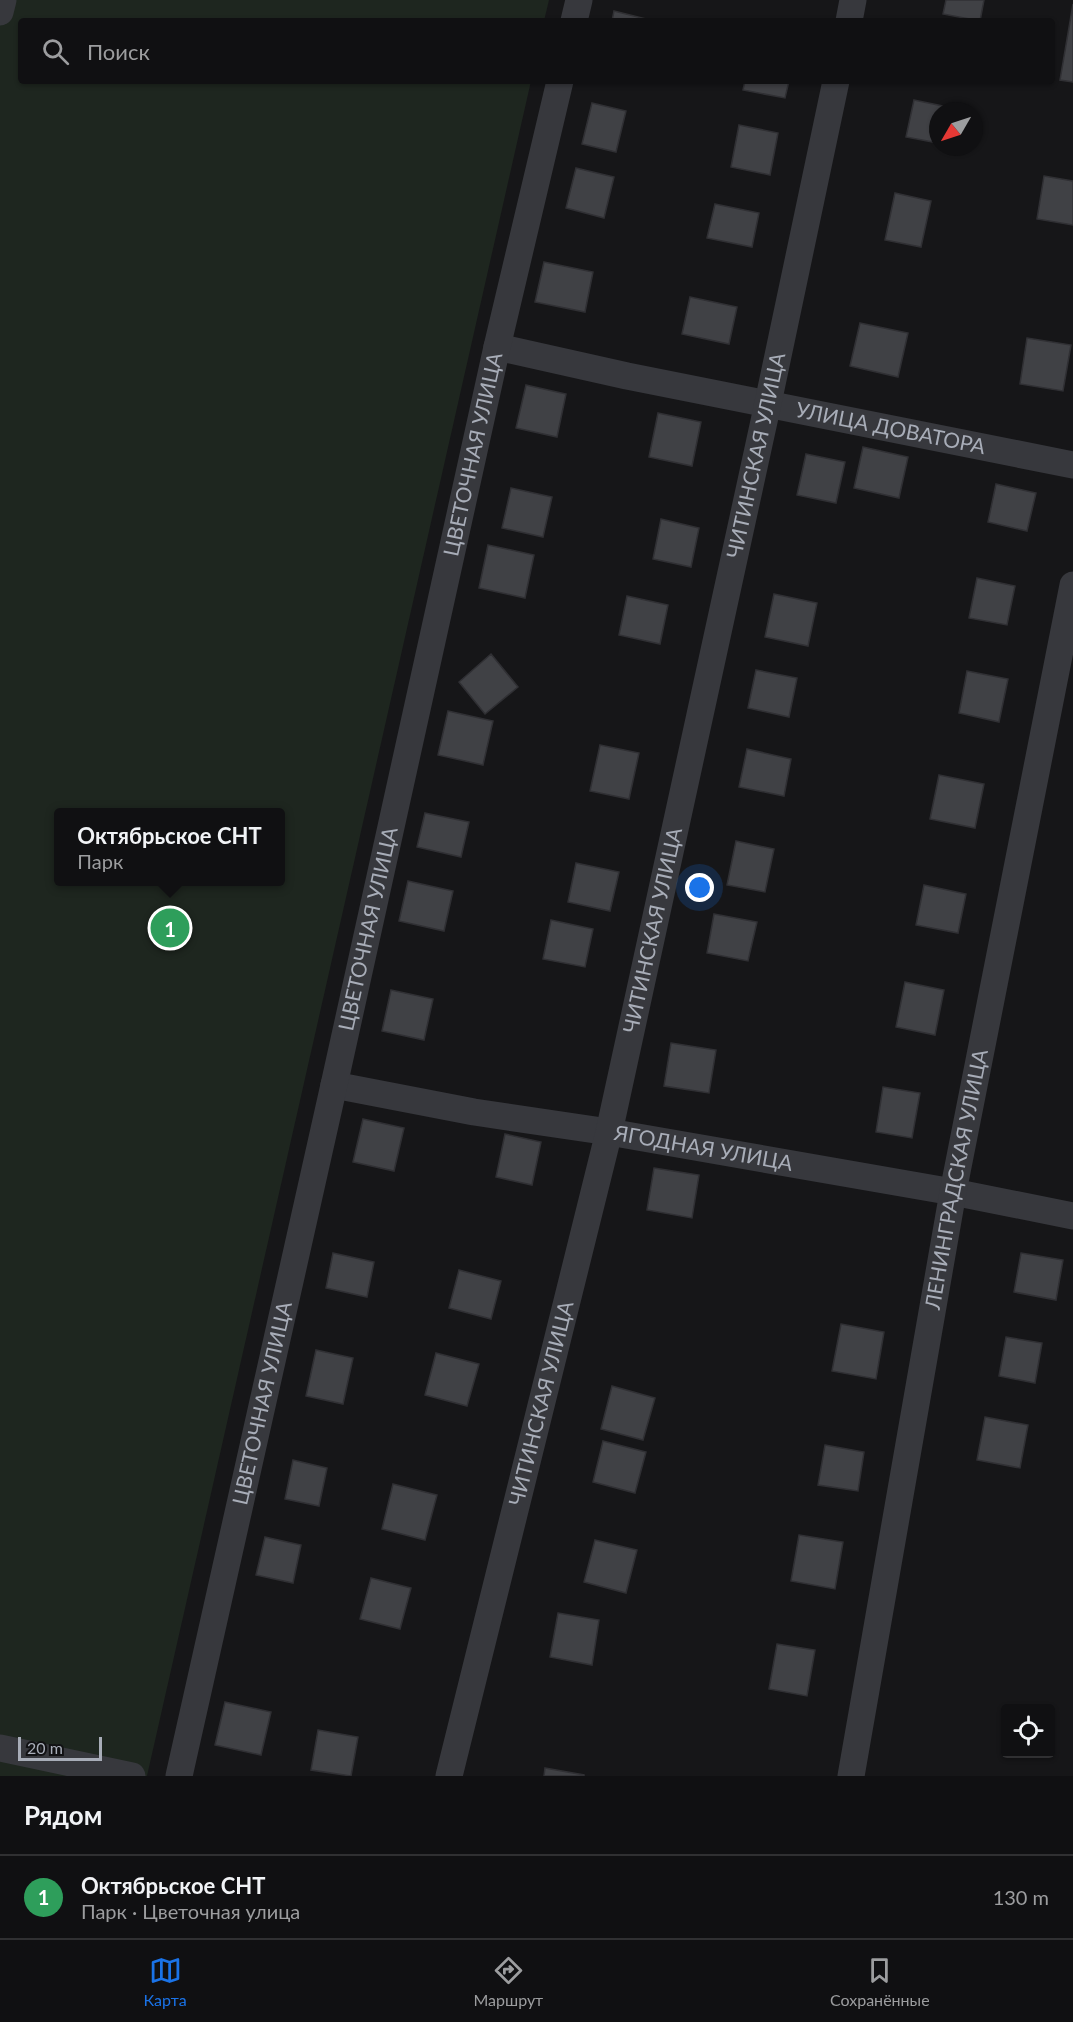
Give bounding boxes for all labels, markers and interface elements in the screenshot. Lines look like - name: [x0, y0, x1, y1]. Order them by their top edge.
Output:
- search box: [18, 18, 1055, 84]
- icon: search: [39, 35, 72, 68]
- text: Поиск: [87, 38, 150, 65]
- north arrow: [929, 102, 983, 156]
- street label: ЦВЕТОЧНАЯ УЛИЦА: [437, 349, 507, 558]
- street label: ЧИТИНСКАЯ УЛИЦА: [721, 349, 790, 560]
- street label: УЛИЦА ДОВАТОРА: [794, 396, 989, 458]
- popup: [54, 808, 285, 886]
- text: Октябрьское СНТ: [77, 822, 262, 849]
- street label: ЦВЕТОЧНАЯ УЛИЦА: [332, 824, 402, 1033]
- street label: ЧИТИНСКАЯ УЛИЦА: [617, 824, 686, 1035]
- text: Парк: [77, 849, 123, 873]
- your location: [685, 873, 714, 902]
- pin: 1: [150, 906, 190, 950]
- street label: ЛЕНИНГРАДСКАЯ УЛИЦА: [919, 1046, 992, 1312]
- street label: ЯГОДНАЯ УЛИЦА: [612, 1119, 796, 1175]
- street label: ЧИТИНСКАЯ УЛИЦА: [503, 1297, 578, 1508]
- street label: ЦВЕТОЧНАЯ УЛИЦА: [226, 1298, 296, 1507]
- map controls: [1001, 1704, 1055, 1758]
- button: locate: [1001, 1704, 1055, 1758]
- scale bar: [18, 1734, 102, 1762]
- text: 20 m: [27, 1738, 63, 1757]
- text: Рядом: [24, 1799, 102, 1831]
- text: Октябрьское СНТ: [81, 1872, 265, 1899]
- text: 1: [38, 1885, 49, 1909]
- text: 130 m: [993, 1885, 1049, 1909]
- text: Парк · Цветочная улица: [81, 1899, 300, 1923]
- tab: Карта: [143, 1954, 187, 2009]
- tab: Маршрут: [473, 1954, 543, 2009]
- tab: Сохранённые: [830, 1954, 930, 2009]

